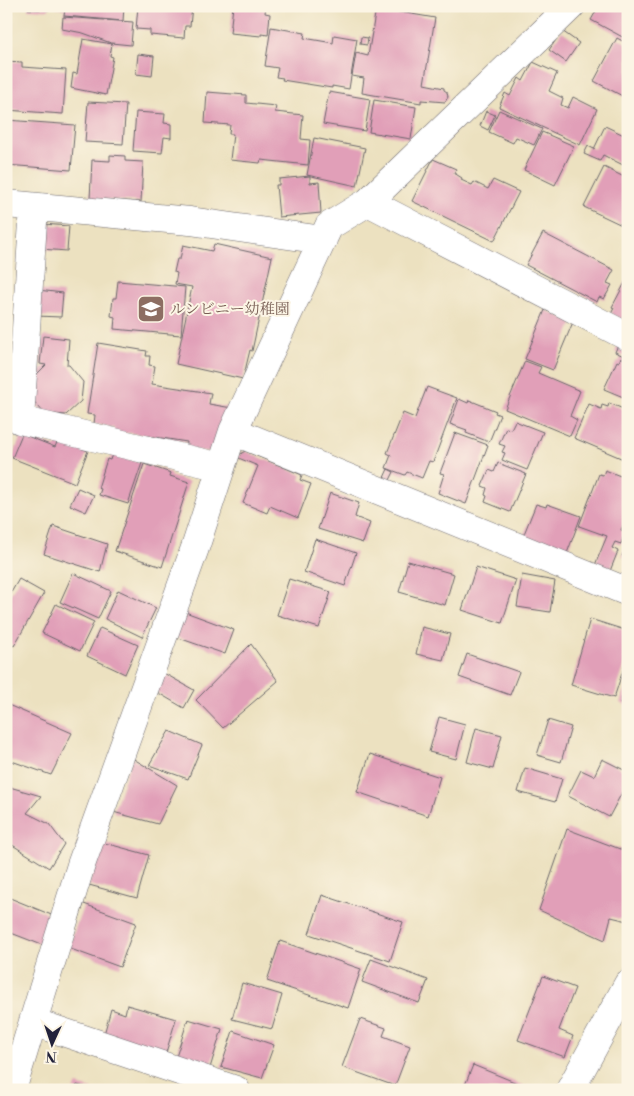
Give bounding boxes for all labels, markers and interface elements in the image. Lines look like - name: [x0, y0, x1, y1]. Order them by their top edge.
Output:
- school or university icon: ルンビニー幼稚園: [136, 294, 166, 324]
- place label: ルンビニー幼稚園: [170, 300, 290, 319]
- north arrow: [28, 1018, 78, 1068]
- text: N: [45, 1047, 57, 1065]

